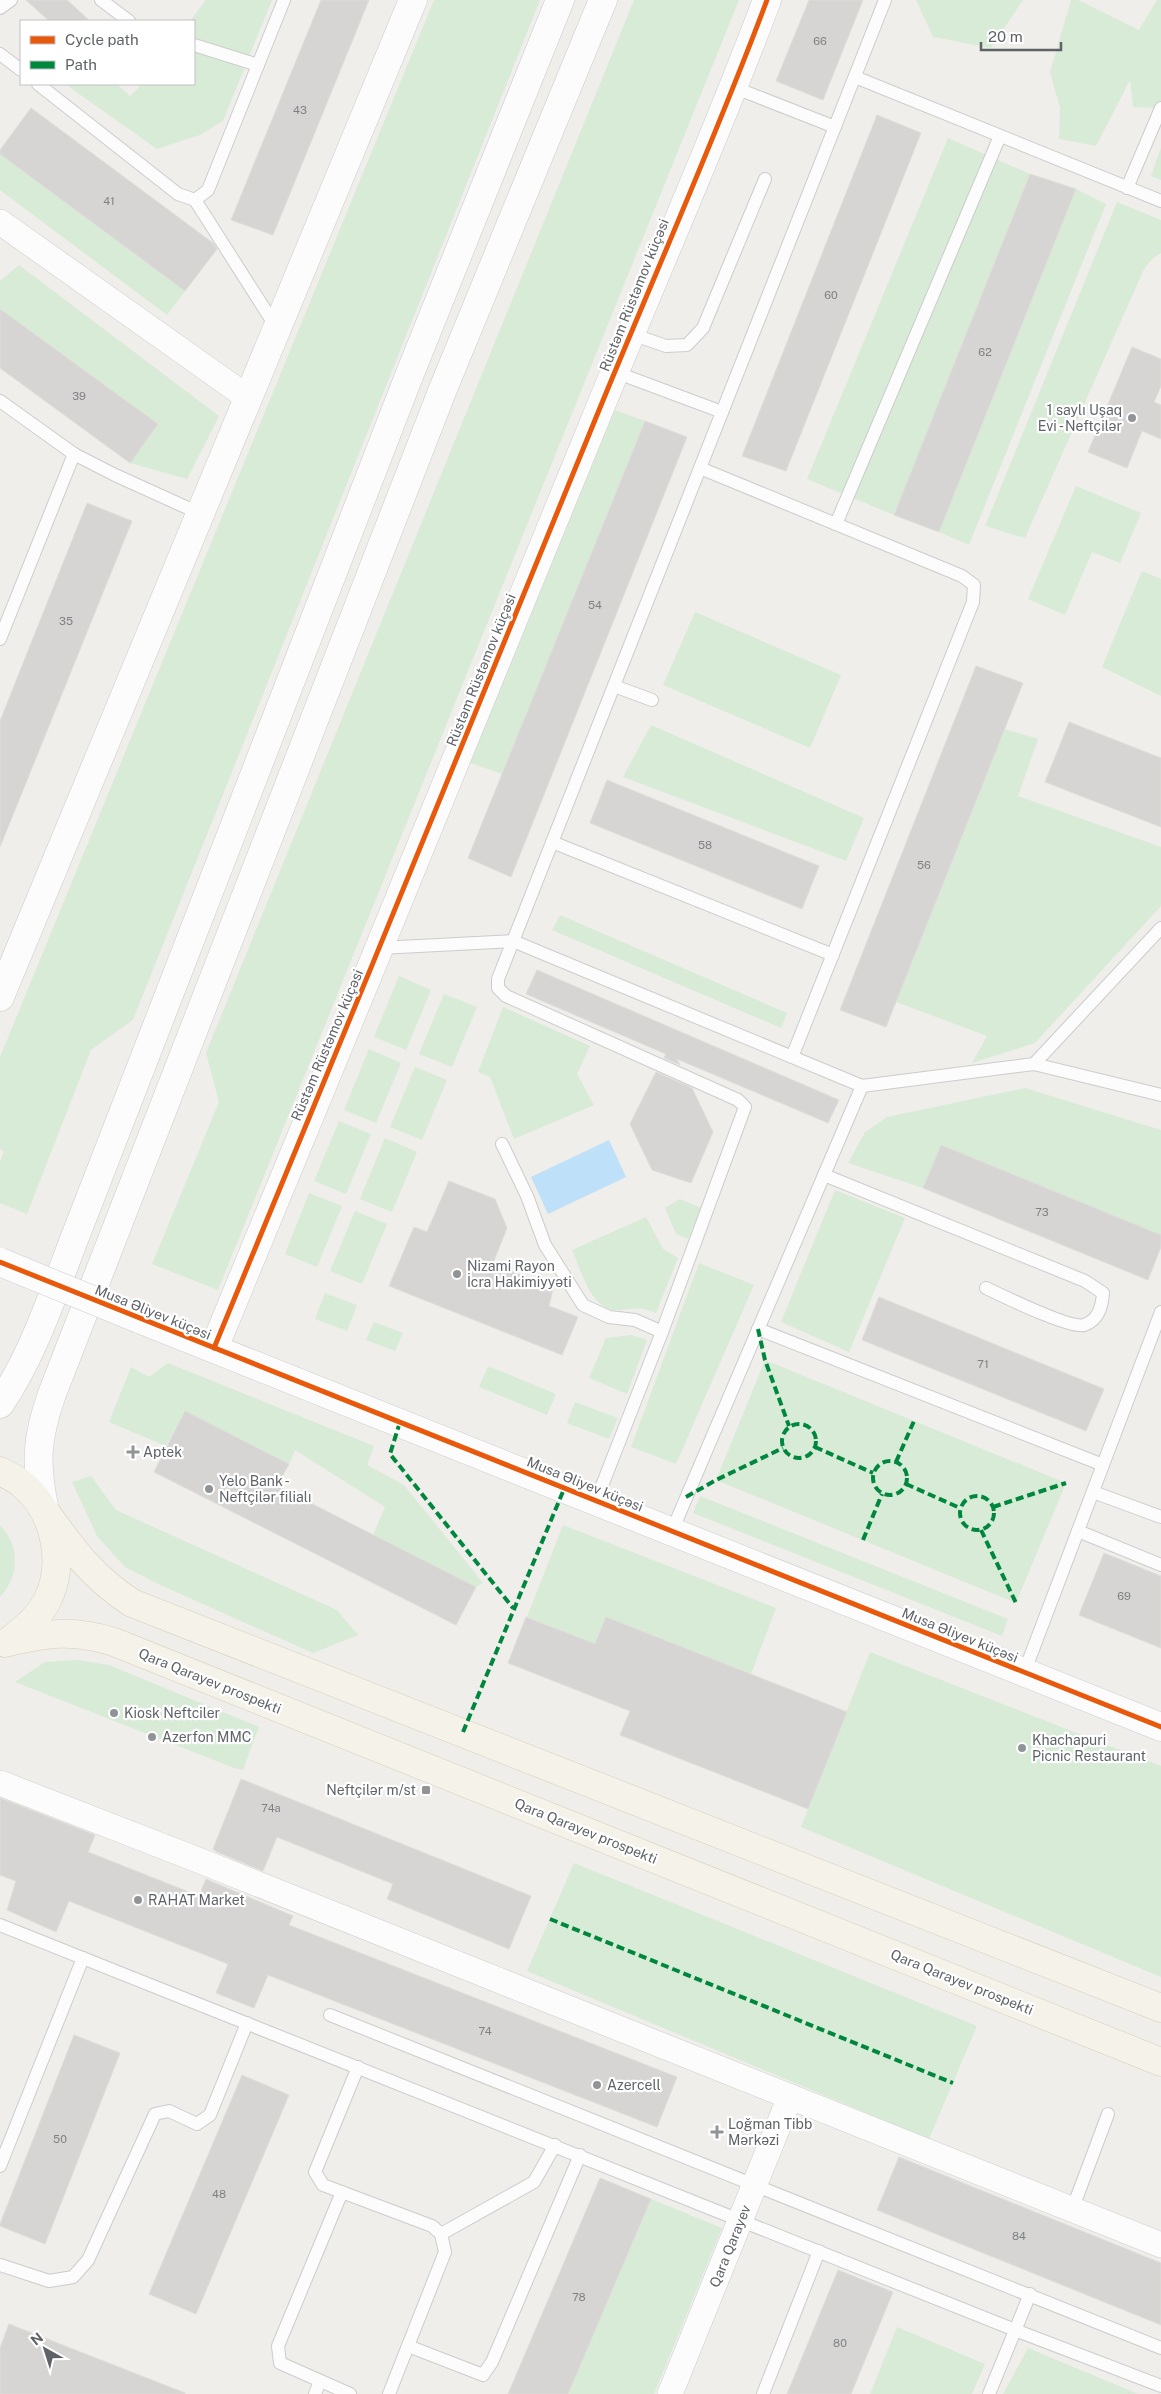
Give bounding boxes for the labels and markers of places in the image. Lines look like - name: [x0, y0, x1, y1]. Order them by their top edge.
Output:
- place label: 1 saylı Uşaq Evi - Neftçilər: [1038, 402, 1122, 434]
- marker: 1 saylı Uşaq Evi - Neftçilər: [1126, 412, 1138, 424]
- place label: Nizami Rayon İcra Hakimiyyəti: [467, 1258, 572, 1290]
- marker: Nizami Rayon İcra Hakimiyyəti: [451, 1268, 463, 1280]
- place label: Aptek: [143, 1444, 182, 1460]
- marker: Aptek: [127, 1446, 139, 1458]
- place label: Yelo Bank - Neftçilər filialı: [219, 1473, 311, 1505]
- marker: Yelo Bank - Neftçilər filialı: [203, 1483, 215, 1495]
- place label: Kiosk Neftciler: [124, 1705, 220, 1721]
- marker: Kiosk Neftciler: [108, 1707, 120, 1719]
- place label: Azerfon MMC: [162, 1729, 251, 1745]
- marker: Azerfon MMC: [146, 1731, 158, 1743]
- place label: Khachapuri Picnic Restaurant: [1032, 1732, 1146, 1764]
- marker: Khachapuri Picnic Restaurant: [1016, 1742, 1028, 1754]
- place label: Neftçilər m/st: [326, 1782, 416, 1798]
- marker: Neftçilər m/st: [420, 1784, 432, 1796]
- place label: RAHAT Market: [148, 1892, 245, 1908]
- marker: RAHAT Market: [132, 1894, 144, 1906]
- place label: Azercell: [607, 2077, 661, 2093]
- marker: Azercell: [591, 2079, 603, 2091]
- place label: Loğman Tibb Mərkəzi: [728, 2116, 812, 2148]
- marker: Loğman Tibb Mərkəzi: [710, 2125, 724, 2139]

